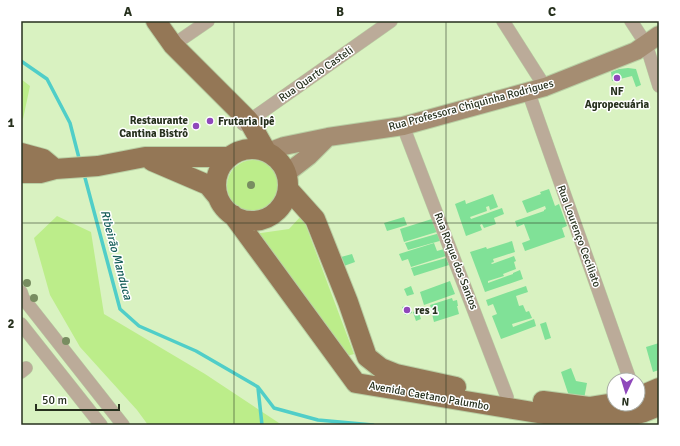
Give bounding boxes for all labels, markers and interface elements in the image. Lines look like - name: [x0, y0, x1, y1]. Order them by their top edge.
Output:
- text: A: [124, 4, 133, 20]
- text: B: [336, 4, 344, 20]
- text: C: [548, 4, 556, 20]
- street label: Rua Quarto Casteli: [276, 44, 356, 104]
- marker: NF Agropecuária: [612, 73, 622, 83]
- street label: Rua Professora Chiquinha Rodrigues: [387, 77, 555, 133]
- place label: NF Agropecuária: [585, 85, 650, 111]
- place label: Restaurante Cantina Bistrô: [119, 114, 189, 140]
- text: 1: [7, 115, 15, 131]
- place label: Frutaria Ipê: [218, 115, 275, 128]
- marker: Frutaria Ipê: [205, 116, 215, 126]
- marker: Restaurante Cantina Bistrô: [191, 121, 201, 131]
- street label: Rua Lourenço Ceciliato: [554, 183, 604, 289]
- water label: Ribeirão Manduca: [97, 209, 135, 302]
- street label: Rua Roque dos Santos: [431, 211, 481, 312]
- place label: res 1: [415, 304, 438, 317]
- marker: res 1: [402, 305, 412, 315]
- text: 2: [7, 316, 15, 332]
- north arrow: [606, 372, 646, 412]
- street label: Avenida Caetano Palumbo: [368, 379, 490, 413]
- scale bar: [36, 386, 119, 412]
- text: 50 m: [42, 393, 67, 408]
- text: N: [621, 395, 630, 408]

